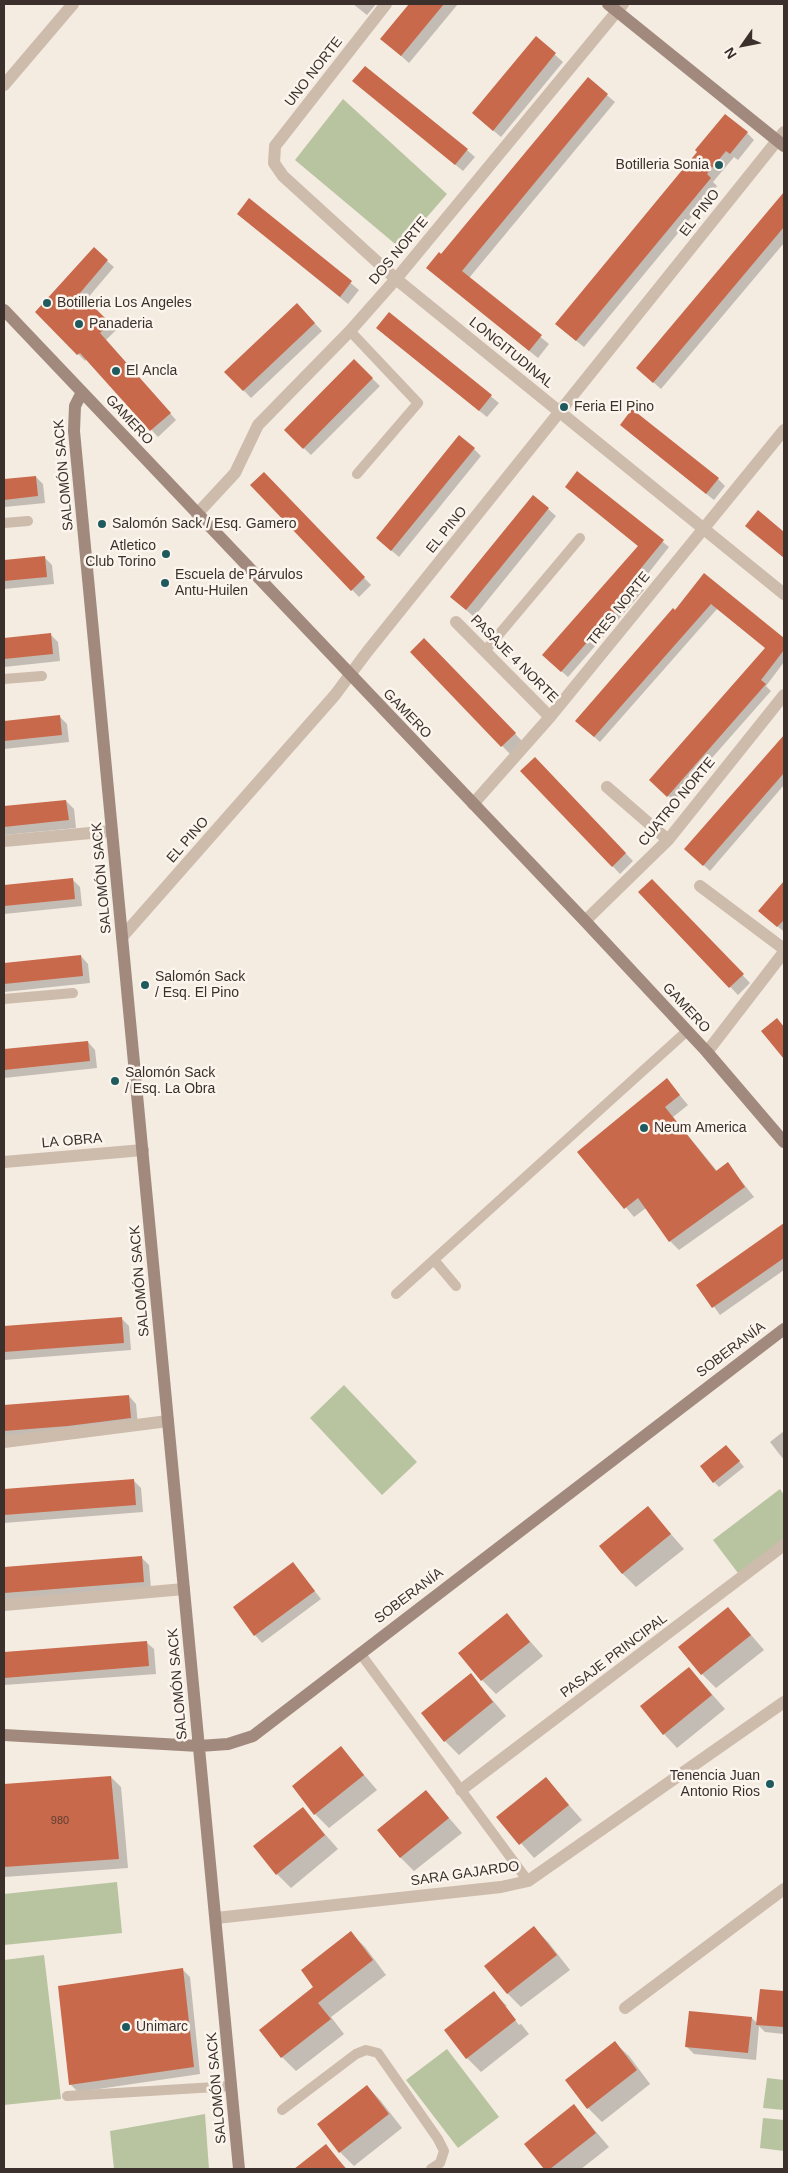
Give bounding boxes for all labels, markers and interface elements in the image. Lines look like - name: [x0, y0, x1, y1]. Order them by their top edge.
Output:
- north arrow: [718, 20, 768, 70]
- street label: UNO NORTE: [282, 34, 346, 110]
- text: N: [721, 45, 740, 62]
- place label: Botilleria Sonia: [616, 157, 709, 173]
- marker: Botilleria Sonia: [713, 159, 725, 171]
- street label: EL PINO: [676, 186, 724, 240]
- street label: DOS NORTE: [366, 214, 432, 288]
- place label: Botilleria Los Angeles: [57, 295, 192, 311]
- marker: Botilleria Los Angeles: [41, 297, 53, 309]
- street label: LONGITUDINAL: [466, 314, 556, 392]
- place label: Panaderia: [89, 316, 153, 332]
- marker: Panaderia: [73, 318, 85, 330]
- place label: El Ancla: [126, 363, 177, 379]
- marker: El Ancla: [110, 365, 122, 377]
- street label: GAMERO: [102, 392, 156, 448]
- place label: Feria El Pino: [574, 399, 654, 415]
- marker: Feria El Pino: [558, 401, 570, 413]
- street label: SALOMÓN SACK: [51, 418, 77, 532]
- street label: EL PINO: [423, 503, 471, 557]
- place label: Salomón Sack / Esq. Gamero: [112, 516, 296, 532]
- marker: Salomón Sack / Esq. Gamero: [96, 518, 108, 530]
- place label: Atletico Club Torino: [85, 538, 156, 570]
- marker: Atletico Club Torino: [160, 548, 172, 560]
- place label: Escuela de Párvulos Antu-Huilen: [175, 567, 303, 600]
- street label: TRES NORTE: [584, 569, 654, 649]
- marker: Escuela de Párvulos Antu-Huilen: [159, 577, 171, 589]
- street label: PASAJE 4 NORTE: [467, 612, 561, 706]
- street label: GAMERO: [379, 686, 435, 742]
- street label: CUATRO NORTE: [635, 754, 719, 850]
- street label: EL PINO: [164, 814, 212, 866]
- street label: SALOMÓN SACK: [89, 821, 115, 935]
- place label: Salomón Sack / Esq. El Pino: [155, 969, 245, 1002]
- marker: Salomón Sack / Esq. El Pino: [139, 979, 151, 991]
- street label: GAMERO: [659, 980, 713, 1036]
- place label: Salomón Sack / Esq. La Obra: [125, 1065, 215, 1098]
- marker: Salomón Sack / Esq. La Obra: [109, 1075, 121, 1087]
- place label: Neum America: [654, 1120, 747, 1136]
- marker: Neum America: [638, 1122, 650, 1134]
- street label: LA OBRA: [41, 1130, 103, 1152]
- street label: SALOMÓN SACK: [127, 1224, 153, 1338]
- street label: SOBERANÍA: [693, 1319, 769, 1381]
- street label: SOBERANÍA: [371, 1565, 447, 1627]
- street label: PASAJE PRINCIPAL: [557, 1610, 671, 1702]
- street label: SALOMÓN SACK: [165, 1627, 191, 1741]
- place label: Tenencia Juan Antonio Rios: [670, 1768, 760, 1800]
- marker: Tenencia Juan Antonio Rios: [764, 1778, 776, 1790]
- house number: 980: [51, 1814, 69, 1828]
- street label: SARA GAJARDO: [410, 1858, 520, 1890]
- place label: Unimarc: [136, 2019, 188, 2035]
- marker: Unimarc: [120, 2021, 132, 2033]
- street label: SALOMÓN SACK: [204, 2031, 230, 2145]

